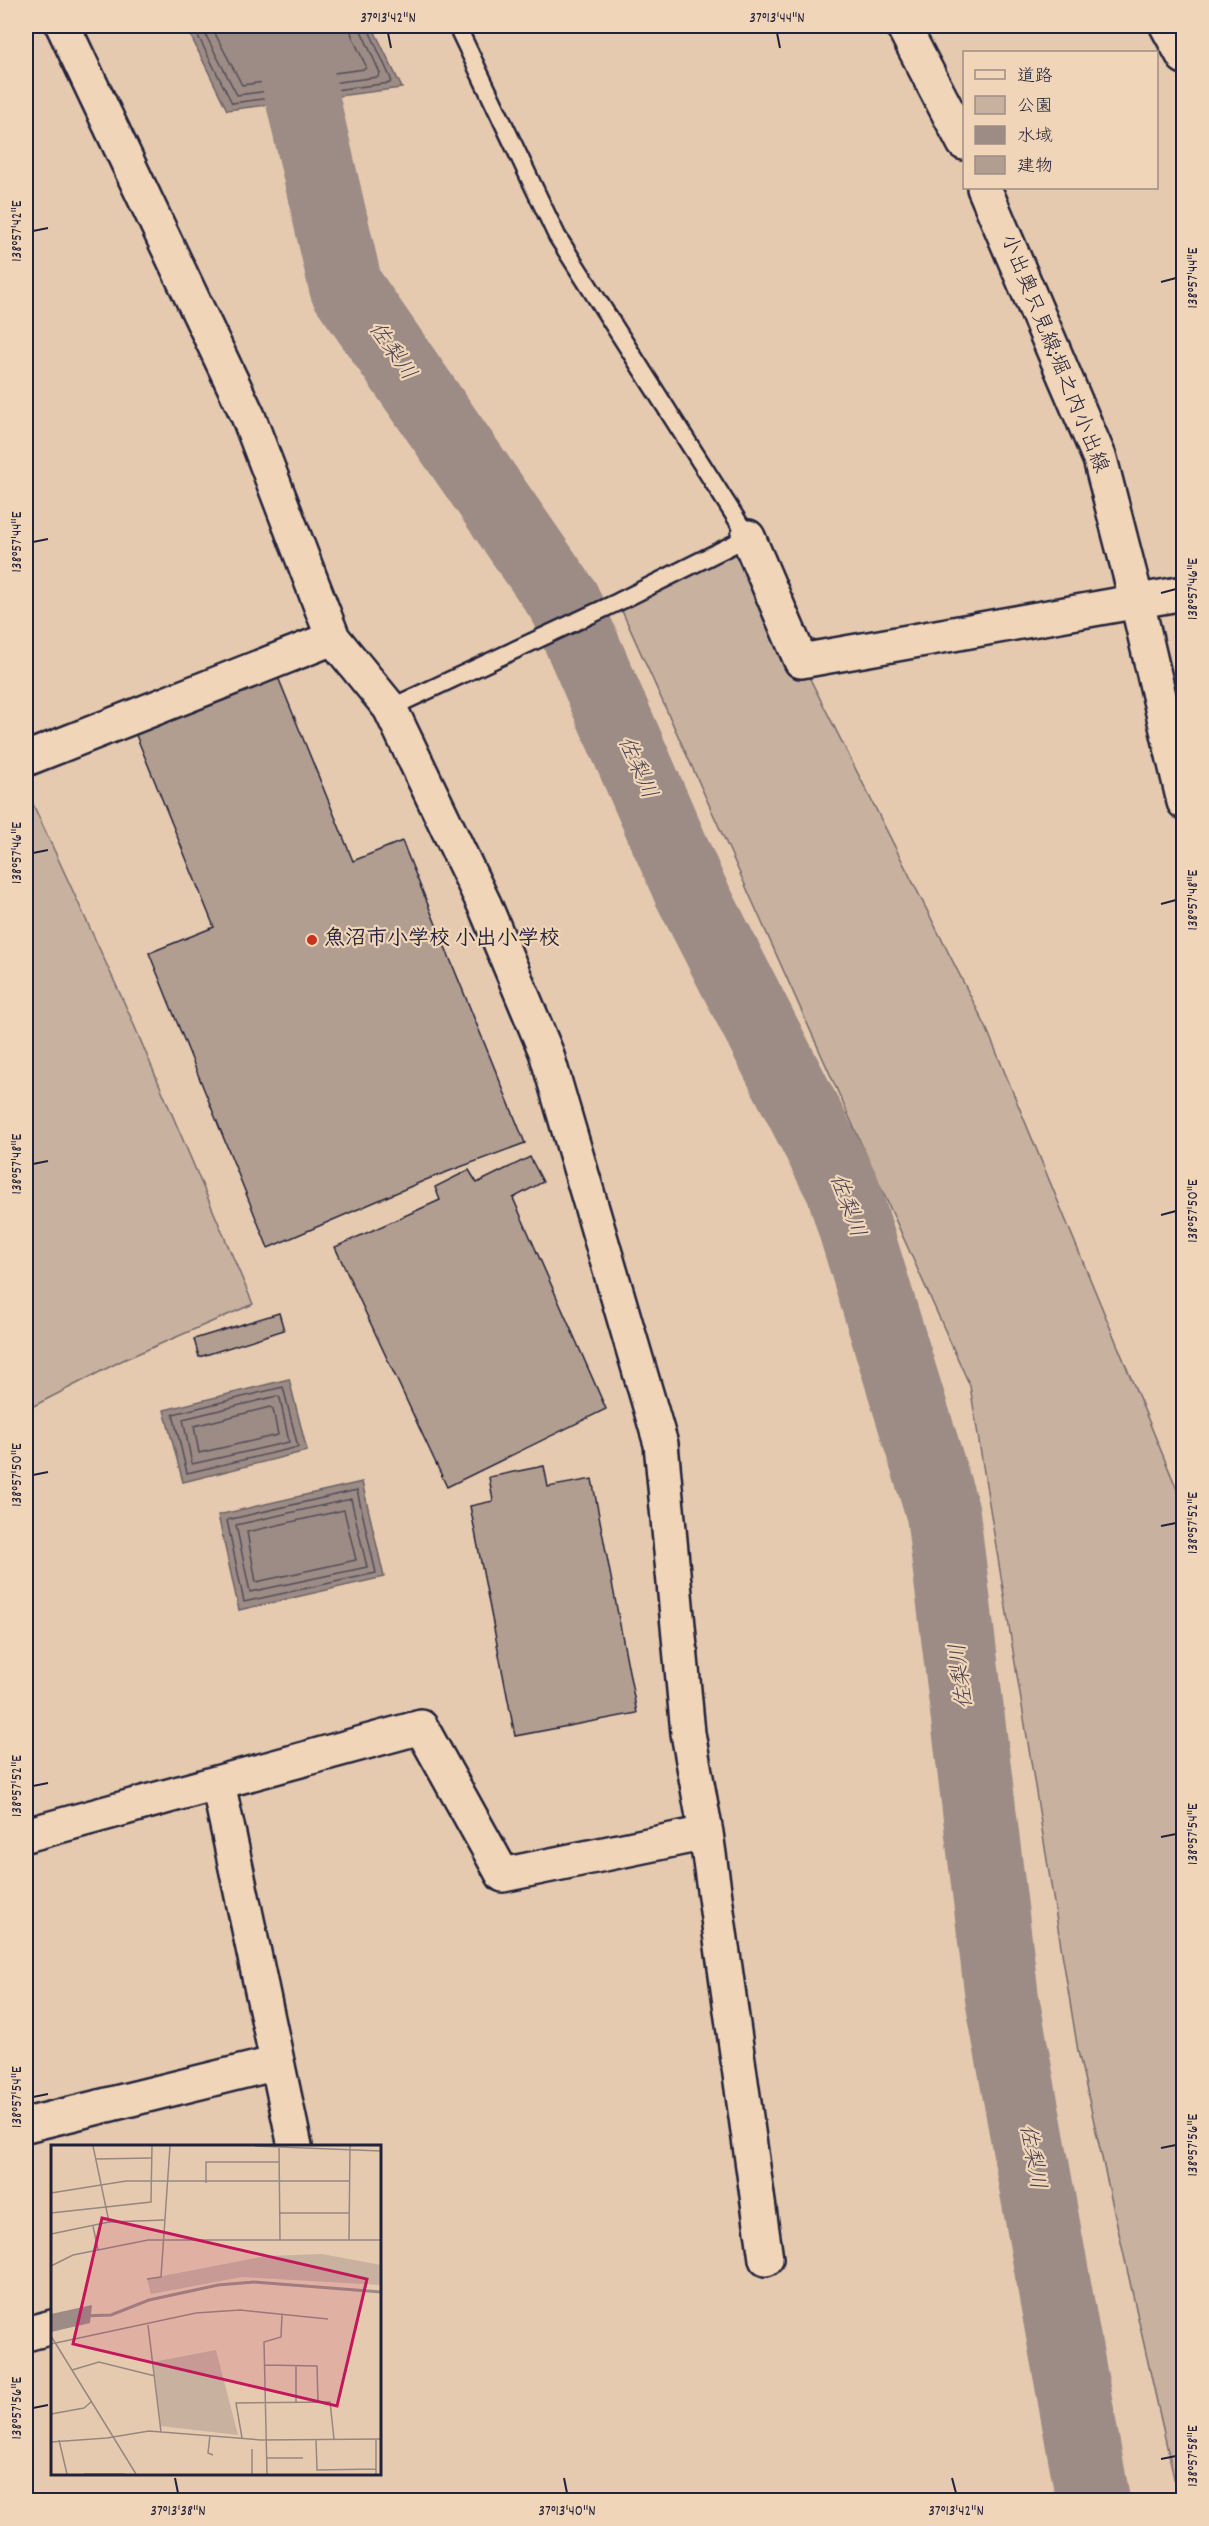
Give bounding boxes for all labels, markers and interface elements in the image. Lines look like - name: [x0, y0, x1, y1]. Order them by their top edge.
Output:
- text: 37°13'42"N: [360, 8, 416, 30]
- text: 37°13'44"N: [749, 8, 805, 30]
- legend: [963, 51, 1158, 189]
- text: 道路: [1017, 65, 1053, 90]
- text: 公園: [1017, 95, 1053, 120]
- text: 水域: [1017, 125, 1053, 150]
- text: 建物: [1017, 155, 1053, 180]
- text: 138°57'42"E: [7, 200, 29, 262]
- street label: 小出奥只見線;堀之内小出線: [991, 230, 1115, 478]
- text: 138°57'44"E: [1183, 247, 1205, 309]
- water label: 佐梨川: [359, 316, 423, 388]
- text: 138°57'44"E: [7, 511, 29, 573]
- text: 138°57'46"E: [1183, 558, 1205, 620]
- water label: 佐梨川: [608, 732, 664, 804]
- text: 138°57'46"E: [7, 822, 29, 884]
- text: 138°57'48"E: [1183, 869, 1205, 930]
- place label: 魚沼市小学校 小出小学校: [324, 925, 560, 955]
- marker: 魚沼市小学校 小出小学校: [305, 933, 319, 947]
- text: 138°57'48"E: [7, 1133, 29, 1194]
- water label: 佐梨川: [820, 1170, 872, 1242]
- text: 138°57'50"E: [1183, 1179, 1205, 1243]
- text: 138°57'50"E: [7, 1443, 29, 1507]
- text: 138°57'52"E: [1183, 1492, 1205, 1554]
- water label: 佐梨川: [944, 1641, 982, 1711]
- text: 138°57'52"E: [7, 1755, 29, 1817]
- text: 138°57'54"E: [1183, 1803, 1205, 1865]
- text: 138°57'54"E: [7, 2066, 29, 2128]
- text: 138°57'56"E: [1183, 2113, 1205, 2176]
- water label: 佐梨川: [1010, 2122, 1052, 2192]
- inset map: [51, 2145, 381, 2475]
- text: 138°57'56"E: [7, 2376, 29, 2439]
- text: 138°57'58"E: [1183, 2425, 1205, 2487]
- text: 37°13'38"N: [150, 2501, 206, 2523]
- text: 37°13'40"N: [538, 2501, 596, 2523]
- text: 37°13'42"N: [928, 2501, 984, 2523]

